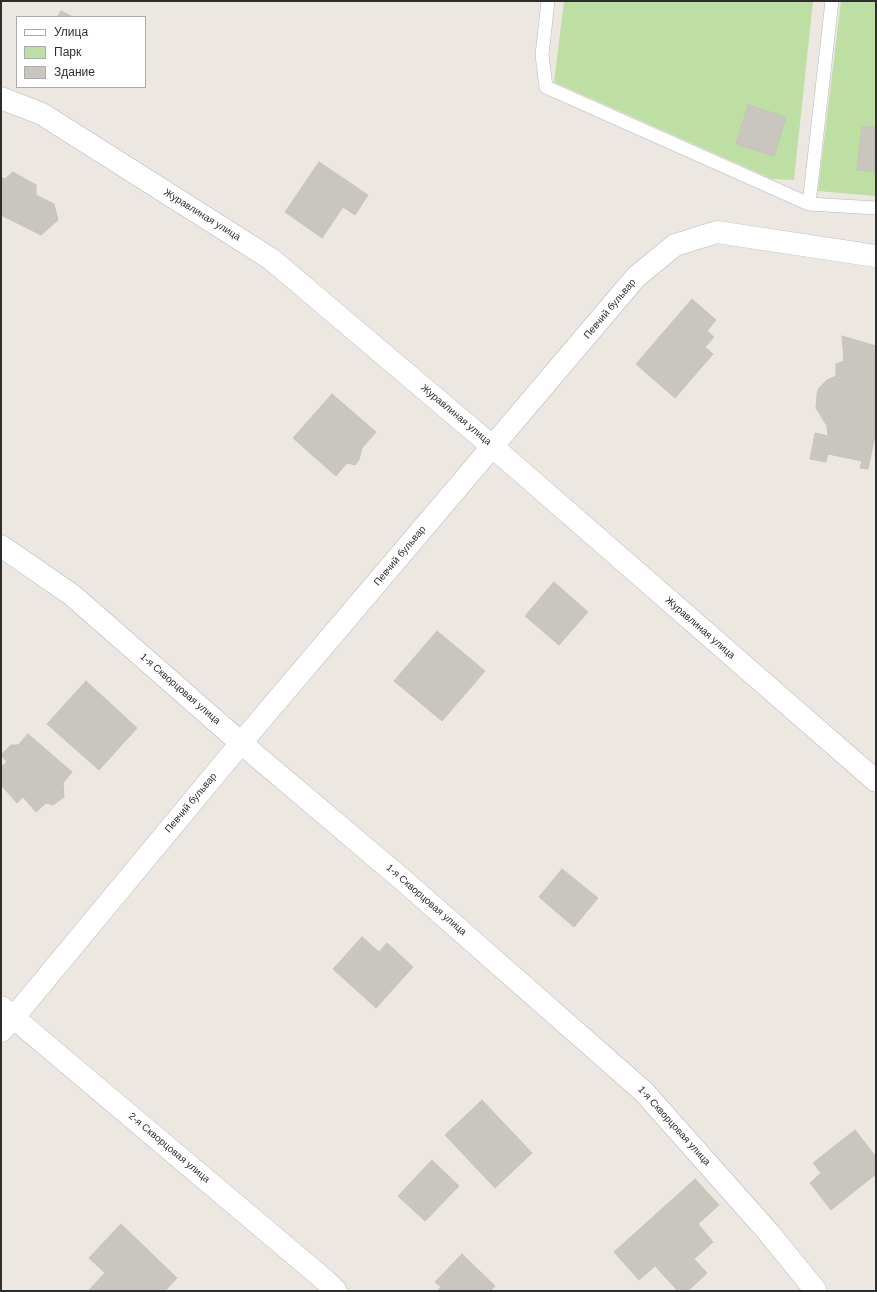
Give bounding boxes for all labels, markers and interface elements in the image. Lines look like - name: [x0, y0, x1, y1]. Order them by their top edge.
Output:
- legend: [16, 16, 146, 88]
- text: Улица: [54, 25, 88, 39]
- text: Парк: [54, 45, 81, 59]
- text: Здание: [54, 65, 95, 79]
- street label: Журавлиная улица: [161, 186, 243, 244]
- street label: Певчий бульвар: [581, 277, 639, 341]
- street label: Журавлиная улица: [418, 382, 494, 448]
- street label: Певчий бульвар: [371, 524, 429, 588]
- street label: Журавлиная улица: [663, 594, 737, 662]
- street label: 1-я Скворцовая улица: [137, 651, 223, 727]
- street label: Певчий бульвар: [162, 771, 220, 835]
- street label: 1-я Скворцовая улица: [383, 862, 469, 938]
- street label: 1-я Скворцовая улица: [635, 1084, 713, 1168]
- street label: 2-я Скворцовая улица: [126, 1110, 212, 1186]

